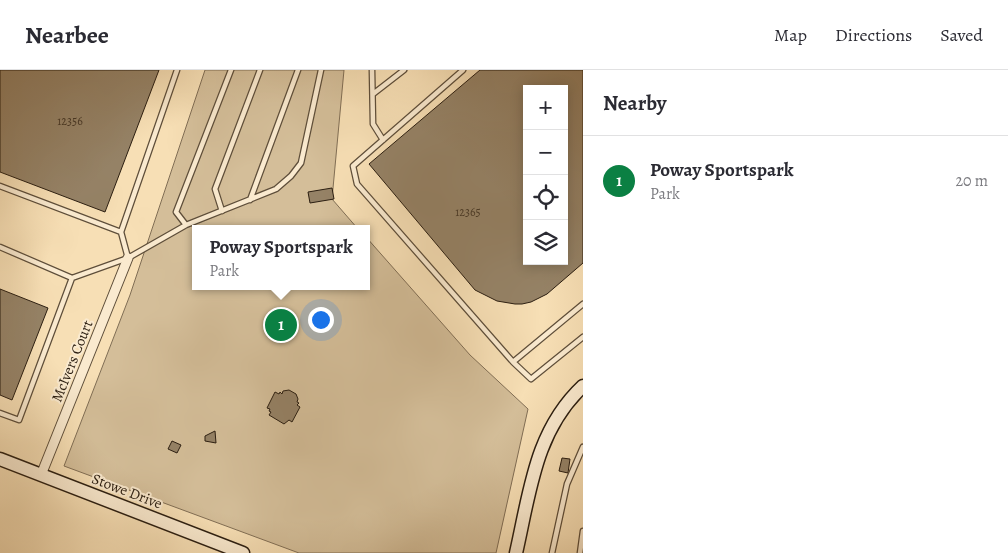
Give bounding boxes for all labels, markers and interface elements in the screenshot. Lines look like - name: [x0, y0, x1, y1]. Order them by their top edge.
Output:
- text: Nearbee: [25, 19, 109, 51]
- text: Map: [774, 23, 807, 47]
- text: Directions: [835, 23, 912, 47]
- text: Saved: [940, 23, 983, 47]
- map controls: [523, 85, 568, 265]
- button: +: [523, 85, 568, 130]
- text: Nearby: [603, 89, 666, 117]
- house number: 12356: [57, 113, 83, 129]
- button: −: [523, 130, 568, 175]
- text: Poway Sportspark: [650, 157, 794, 183]
- text: 1: [616, 170, 622, 192]
- text: 20 m: [955, 170, 988, 192]
- button: locate: [523, 175, 568, 220]
- text: Park: [650, 183, 680, 205]
- house number: 12365: [455, 204, 481, 220]
- button: layers: [523, 220, 568, 265]
- popup: [192, 225, 370, 290]
- text: Poway Sportspark: [209, 234, 353, 260]
- text: Park: [209, 260, 239, 282]
- pin: 1: [265, 306, 297, 344]
- your location: [308, 307, 334, 333]
- street label: McIvers Court: [47, 317, 97, 405]
- street label: Stowe Drive: [89, 468, 165, 514]

